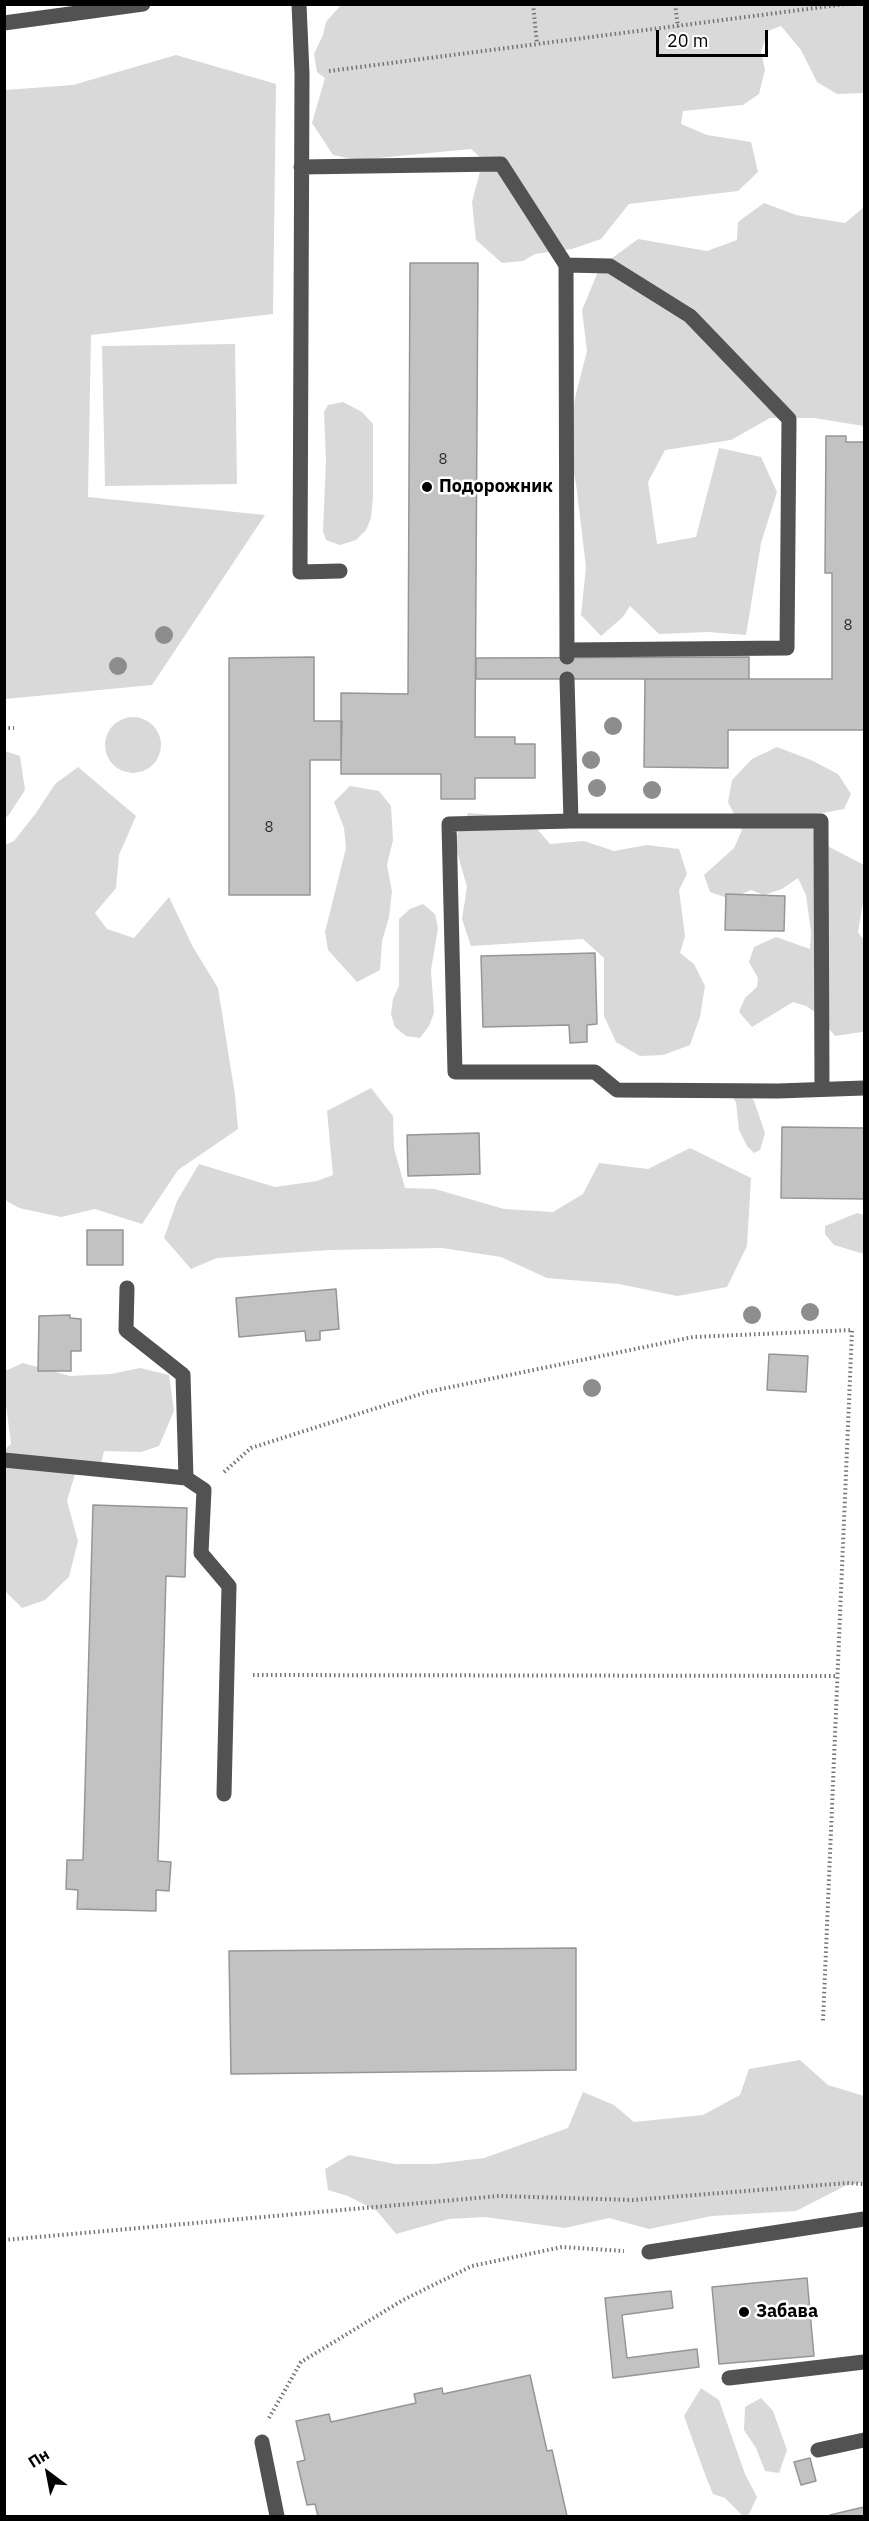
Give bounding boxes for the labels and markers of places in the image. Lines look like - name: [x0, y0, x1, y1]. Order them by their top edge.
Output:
- place label: Подорожник: [439, 476, 553, 498]
- marker: Подорожник: [420, 480, 434, 494]
- place label: Забава: [756, 2301, 818, 2323]
- marker: Забава: [737, 2305, 751, 2319]

